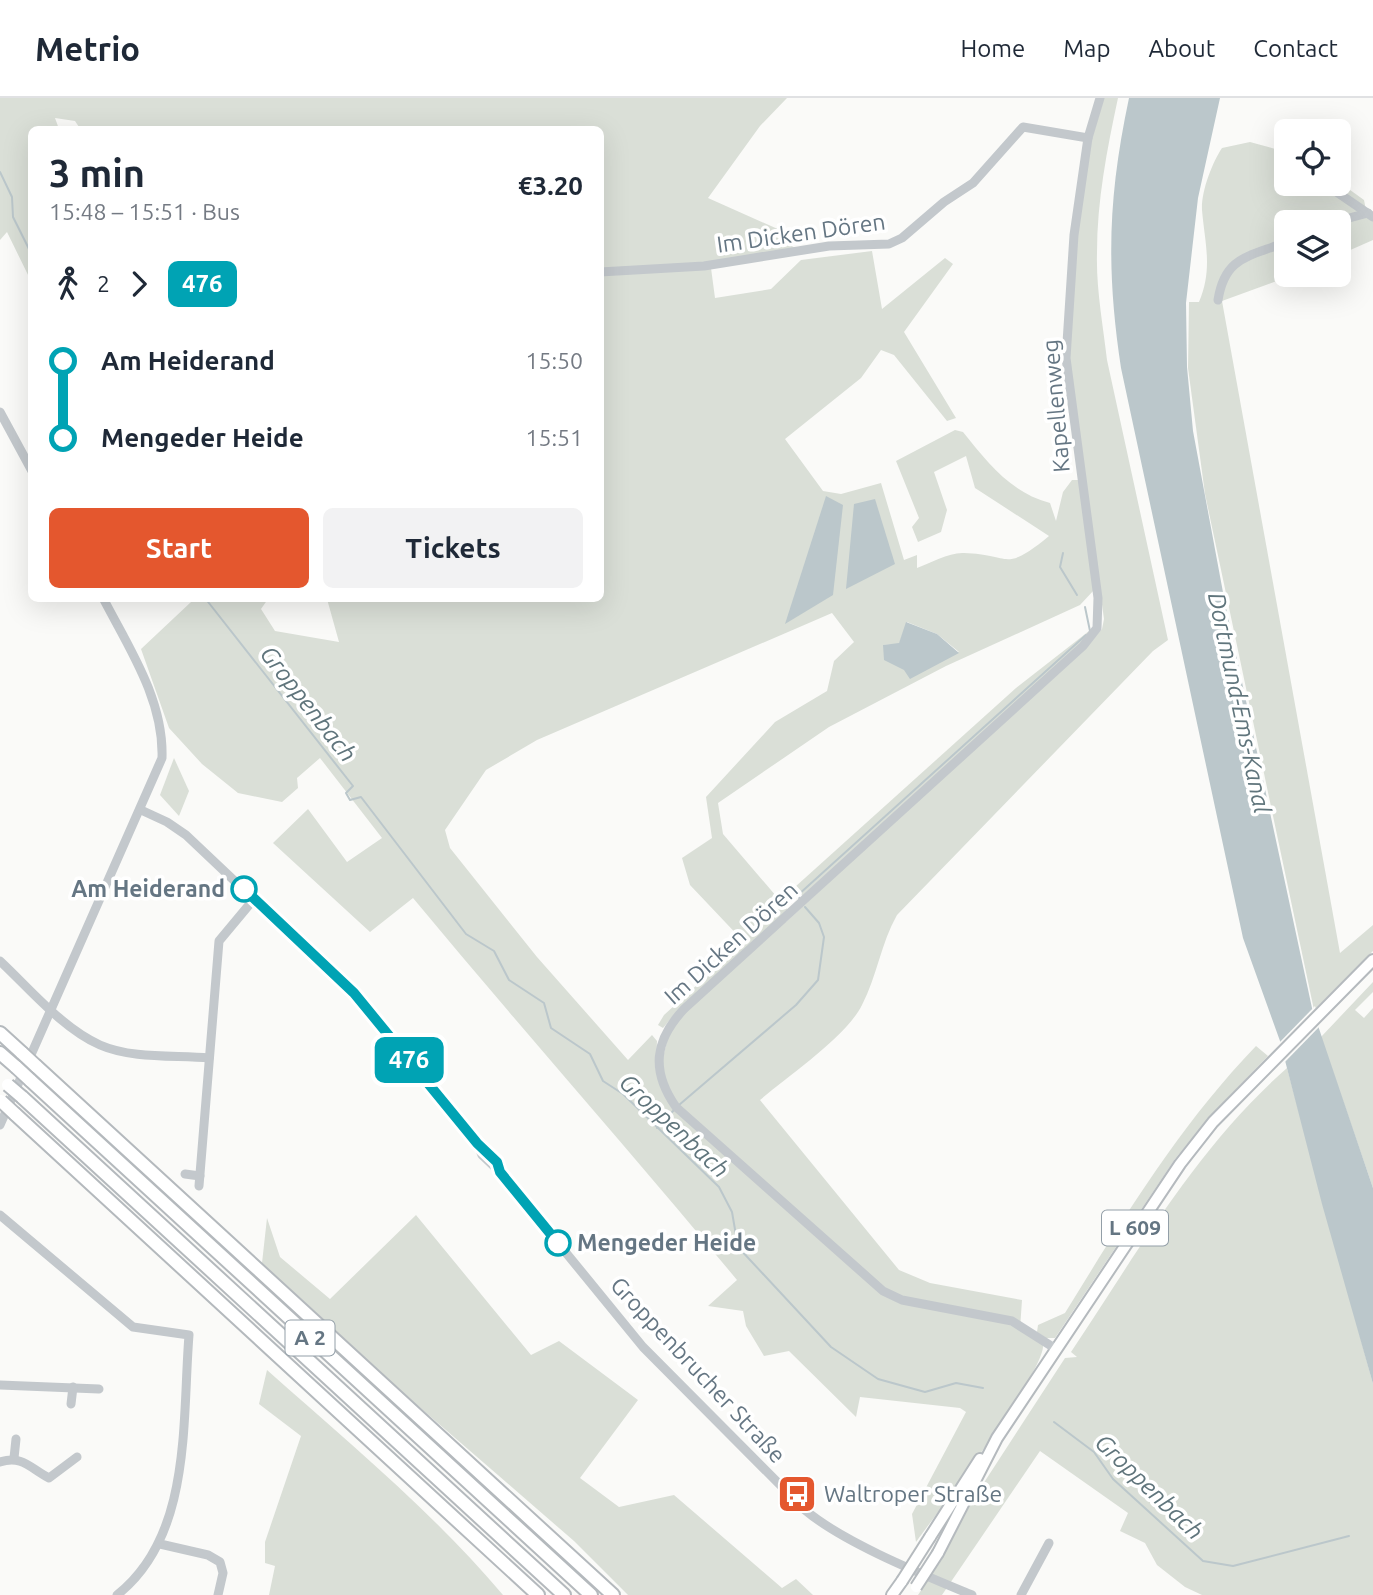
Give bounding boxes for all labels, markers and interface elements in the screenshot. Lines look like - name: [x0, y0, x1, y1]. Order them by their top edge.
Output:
- text: Metrio: [35, 30, 140, 67]
- text: Home: [960, 35, 1025, 62]
- text: Map: [1063, 35, 1110, 62]
- text: About: [1148, 35, 1215, 62]
- text: Contact: [1253, 35, 1338, 62]
- map controls: [1274, 119, 1351, 287]
- button: locate: [1274, 119, 1351, 196]
- text: 3 min: [49, 152, 145, 194]
- text: €3.20: [518, 171, 583, 200]
- text: 15:48 – 15:51 · Bus: [49, 199, 240, 224]
- street label: Im Dicken Dören: [715, 208, 887, 257]
- button: layers: [1274, 210, 1351, 287]
- icon: walk: [49, 265, 87, 303]
- icon: forward: [120, 265, 158, 303]
- text: 476: [182, 270, 223, 297]
- text: 2: [97, 271, 110, 296]
- street label: Kapellenweg: [1037, 338, 1074, 474]
- text: Am Heiderand: [101, 346, 275, 375]
- text: 15:50: [525, 348, 583, 373]
- text: Mengeder Heide: [101, 423, 304, 452]
- text: 15:51: [525, 425, 583, 450]
- button: Start: [49, 508, 309, 588]
- button: Tickets: [323, 508, 583, 588]
- water label: Dortmund-Ems-Kanal: [1203, 590, 1276, 816]
- water label: Groppenbach: [255, 640, 362, 767]
- place label: Am Heiderand: [71, 876, 225, 901]
- marker: Am Heiderand: [231, 876, 257, 902]
- street label: Im Dicken Dören: [659, 876, 802, 1009]
- line badge: 476: [369, 1037, 449, 1083]
- text: 476: [389, 1046, 429, 1073]
- water label: Groppenbach: [614, 1068, 735, 1183]
- road number: L 609: [1102, 1210, 1168, 1246]
- marker: Mengeder Heide: [545, 1230, 571, 1256]
- place label: Mengeder Heide: [577, 1230, 756, 1255]
- street label: Groppenbrucher Straße: [606, 1272, 791, 1467]
- road number: A 2: [286, 1320, 334, 1356]
- water label: Groppenbach: [1090, 1428, 1209, 1545]
- bus stop icon: Waltroper Straße: [776, 1473, 818, 1515]
- place label: Waltroper Straße: [824, 1481, 1002, 1506]

